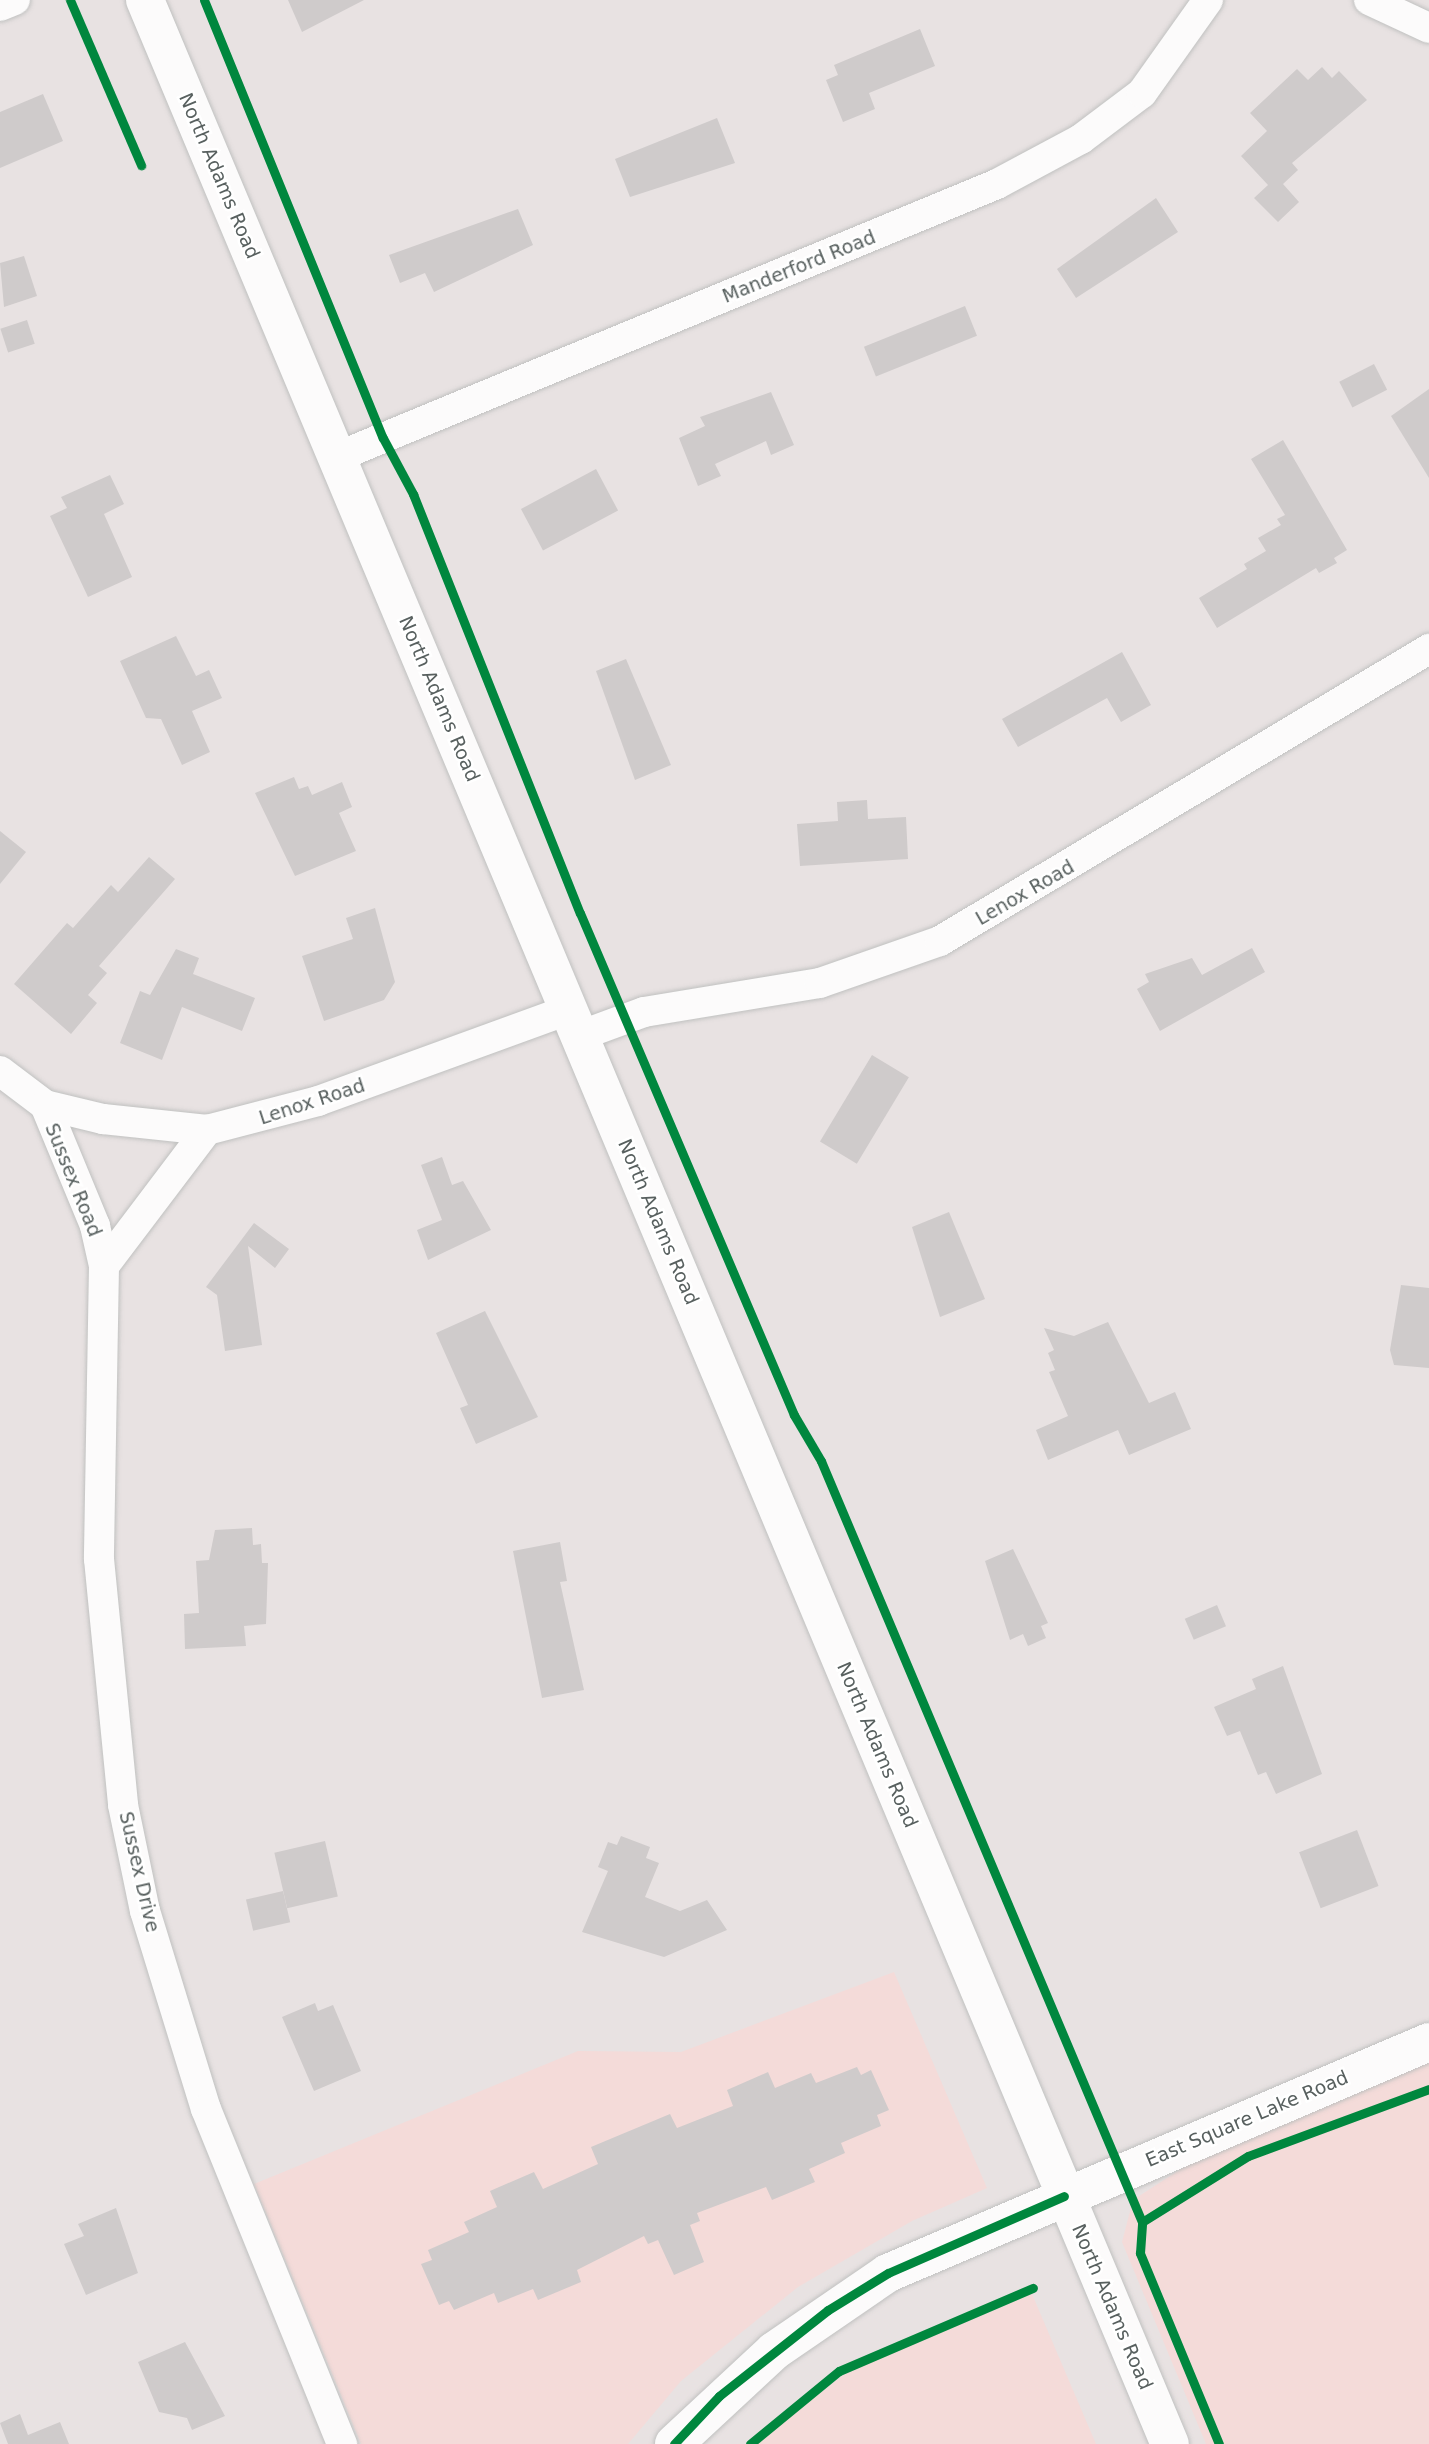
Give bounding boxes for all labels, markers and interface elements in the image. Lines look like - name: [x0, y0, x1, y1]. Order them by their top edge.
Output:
- street label: North Adams Road: [174, 90, 264, 262]
- street label: Manderford Road: [719, 226, 879, 308]
- street label: North Adams Road: [394, 613, 484, 785]
- street label: Lenox Road: [972, 856, 1078, 930]
- street label: Lenox Road: [256, 1074, 368, 1130]
- street label: Sussex Road: [40, 1120, 106, 1240]
- street label: North Adams Road: [613, 1136, 703, 1308]
- street label: North Adams Road: [832, 1659, 922, 1831]
- street label: Sussex Drive: [114, 1809, 164, 1935]
- street label: East Square Lake Road: [1142, 2066, 1352, 2172]
- street label: North Adams Road: [1067, 2221, 1157, 2393]

